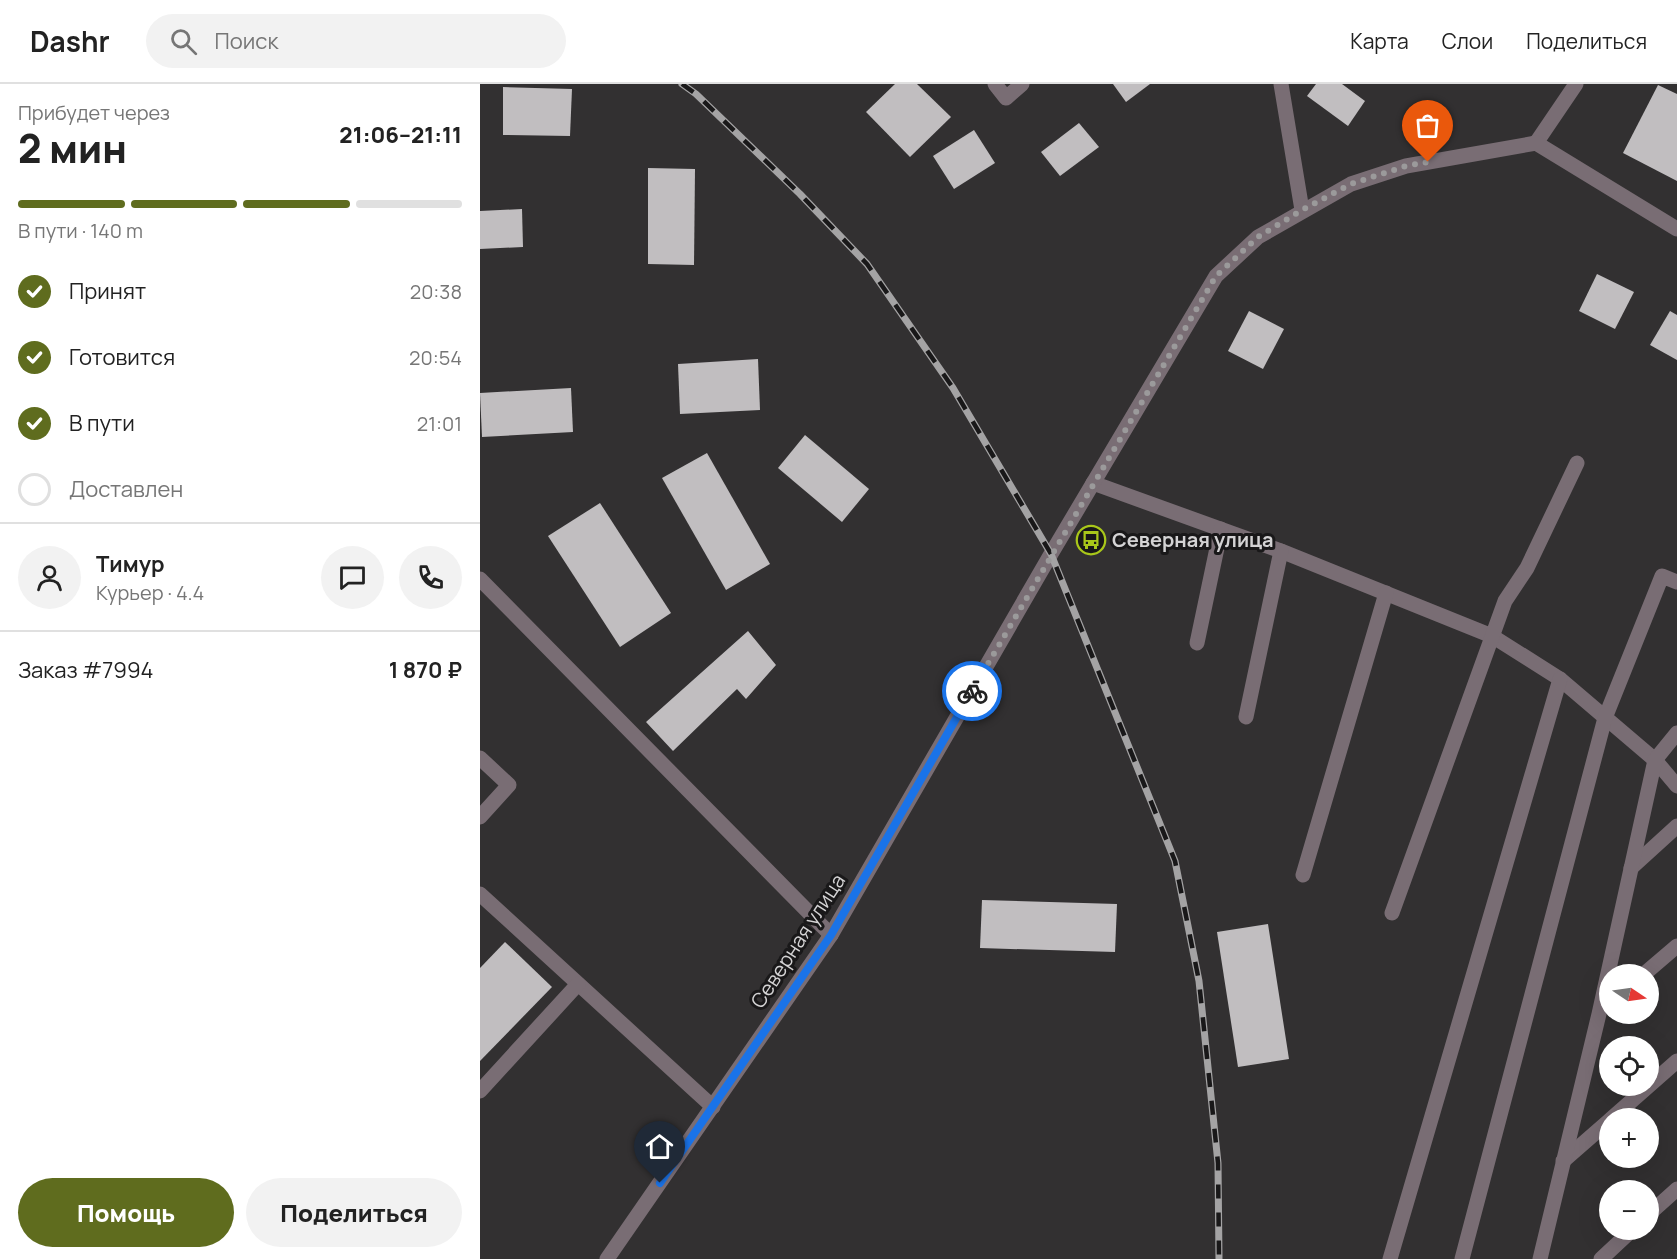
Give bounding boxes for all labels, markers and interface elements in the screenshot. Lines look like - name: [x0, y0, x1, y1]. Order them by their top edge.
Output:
- search box: [146, 14, 566, 68]
- text: Dashr: [30, 22, 110, 60]
- icon: search: [167, 25, 200, 58]
- text: Поиск: [215, 26, 278, 56]
- text: Карта: [1350, 27, 1409, 55]
- text: Слои: [1442, 27, 1493, 55]
- text: Поделиться: [1526, 27, 1647, 55]
- text: Прибудет через: [18, 99, 170, 126]
- pin: [1402, 100, 1453, 162]
- icon: bag: [1411, 109, 1444, 142]
- text: 21:06–21:11: [339, 120, 462, 150]
- text: 2 мин: [18, 121, 127, 175]
- text: В пути · 140 m: [18, 217, 143, 244]
- icon: check: [18, 275, 51, 308]
- text: Принят: [69, 276, 146, 306]
- text: 20:38: [410, 278, 462, 305]
- icon: check: [18, 341, 51, 374]
- text: Готовится: [69, 342, 175, 372]
- text: 20:54: [409, 344, 462, 371]
- icon: check: [18, 407, 51, 440]
- text: В пути: [69, 408, 135, 438]
- text: 21:01: [417, 410, 462, 437]
- text: Доставлен: [69, 474, 183, 504]
- bus stop icon: Северная улица: [1075, 524, 1107, 556]
- place label: Северная улица: [1112, 526, 1274, 553]
- button: person: [18, 546, 81, 609]
- button: chat: [321, 546, 384, 609]
- button: phone: [399, 546, 462, 609]
- text: Тимур: [96, 549, 165, 579]
- text: Курьер · 4.4: [96, 579, 204, 606]
- text: Заказ #7994: [18, 655, 154, 685]
- text: 1 870 ₽: [389, 655, 462, 685]
- courier: [942, 661, 1002, 721]
- icon: bike: [956, 675, 989, 708]
- street label: Северная улица: [744, 868, 851, 1013]
- north arrow: [1599, 964, 1659, 1024]
- map controls: [1599, 964, 1659, 1240]
- button: locate: [1599, 1036, 1659, 1096]
- button: +: [1599, 1108, 1659, 1168]
- pin: [634, 1121, 685, 1183]
- icon: home: [643, 1130, 676, 1163]
- button: Помощь: [18, 1178, 234, 1247]
- button: Поделиться: [246, 1178, 462, 1247]
- button: −: [1599, 1180, 1659, 1240]

